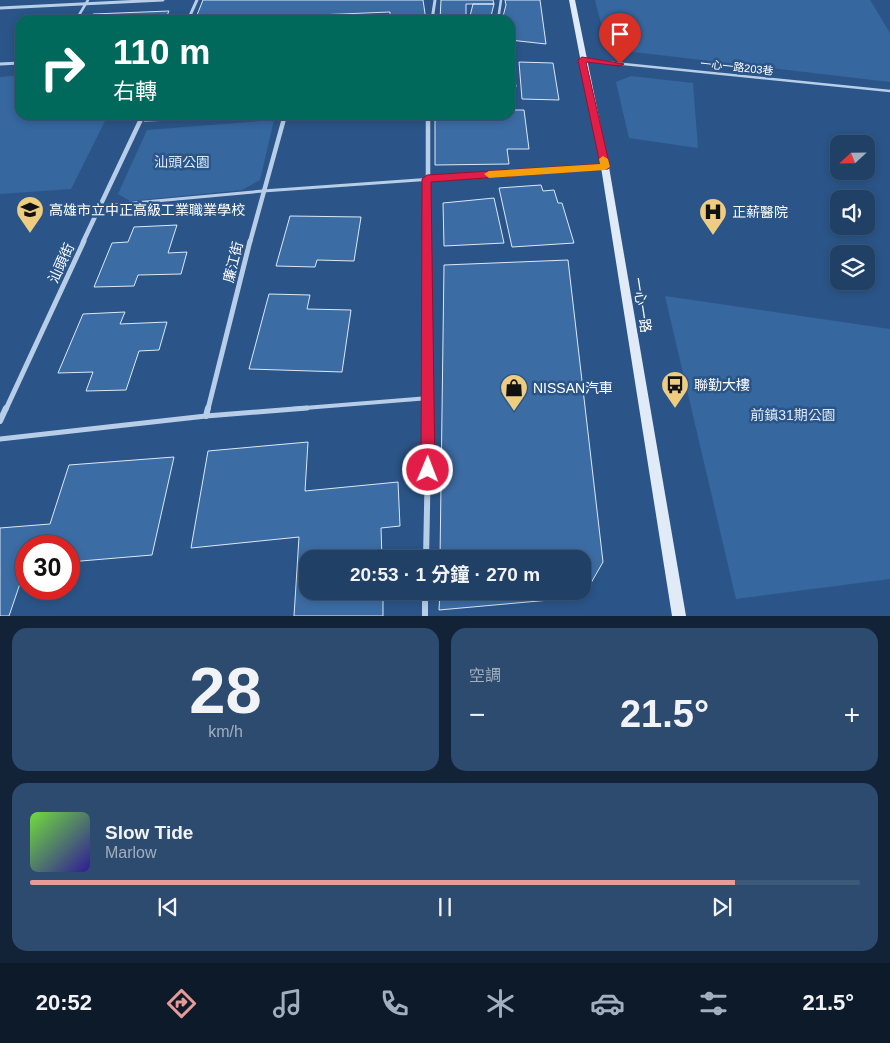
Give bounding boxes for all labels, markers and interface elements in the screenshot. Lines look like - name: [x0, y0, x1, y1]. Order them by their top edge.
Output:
- pin: [599, 13, 641, 64]
- icon: arrive: [606, 20, 634, 48]
- text: 110 m: [113, 32, 210, 71]
- icon: right: [30, 35, 95, 100]
- street label: 一心一路203巷: [700, 57, 774, 77]
- text: 右轉: [113, 79, 157, 104]
- north arrow: [830, 135, 875, 180]
- map controls: [830, 135, 875, 290]
- park label: 汕頭公園: [154, 154, 210, 170]
- button: sound: [830, 190, 875, 235]
- school or university icon: 高雄市立中正高級工業職業學校: [15, 195, 45, 234]
- hospital icon: 正薪醫院: [698, 197, 728, 236]
- place label: 高雄市立中正高級工業職業學校: [49, 202, 245, 218]
- place label: 正薪醫院: [732, 204, 788, 220]
- street label: 廉江街: [220, 240, 246, 284]
- street label: 汕頭街: [45, 241, 77, 285]
- button: layers: [830, 245, 875, 290]
- street label: 一心一路: [630, 276, 654, 334]
- bus stop icon: 聯勤大樓: [660, 370, 690, 409]
- shop icon: NISSAN汽車: [499, 373, 529, 412]
- place label: 聯勤大樓: [694, 377, 750, 393]
- place label: NISSAN汽車: [533, 380, 613, 396]
- park label: 前鎮31期公園: [750, 407, 836, 423]
- position arrow: [401, 443, 453, 495]
- speed limit sign: 30: [15, 535, 80, 600]
- text: 20:53 · 1 分鐘 · 270 m: [350, 564, 540, 585]
- text: 28: [189, 654, 262, 727]
- text: 空調: [469, 667, 501, 684]
- text: 21.5°: [620, 693, 709, 735]
- text: −: [469, 699, 485, 730]
- text: +: [844, 699, 860, 730]
- text: km/h: [208, 723, 243, 740]
- text: Slow Tide: [105, 822, 193, 843]
- text: Marlow: [105, 844, 157, 861]
- icon: previous: [154, 893, 182, 921]
- icon: pause: [431, 893, 459, 921]
- icon: next: [708, 893, 736, 921]
- icon: directions: [164, 986, 199, 1021]
- icon: music: [270, 986, 305, 1021]
- icon: phone: [377, 986, 412, 1021]
- icon: climate: [483, 986, 518, 1021]
- icon: car: [590, 986, 625, 1021]
- icon: filters: [696, 986, 731, 1021]
- text: 20:52: [36, 990, 92, 1015]
- text: 21.5°: [803, 990, 854, 1015]

